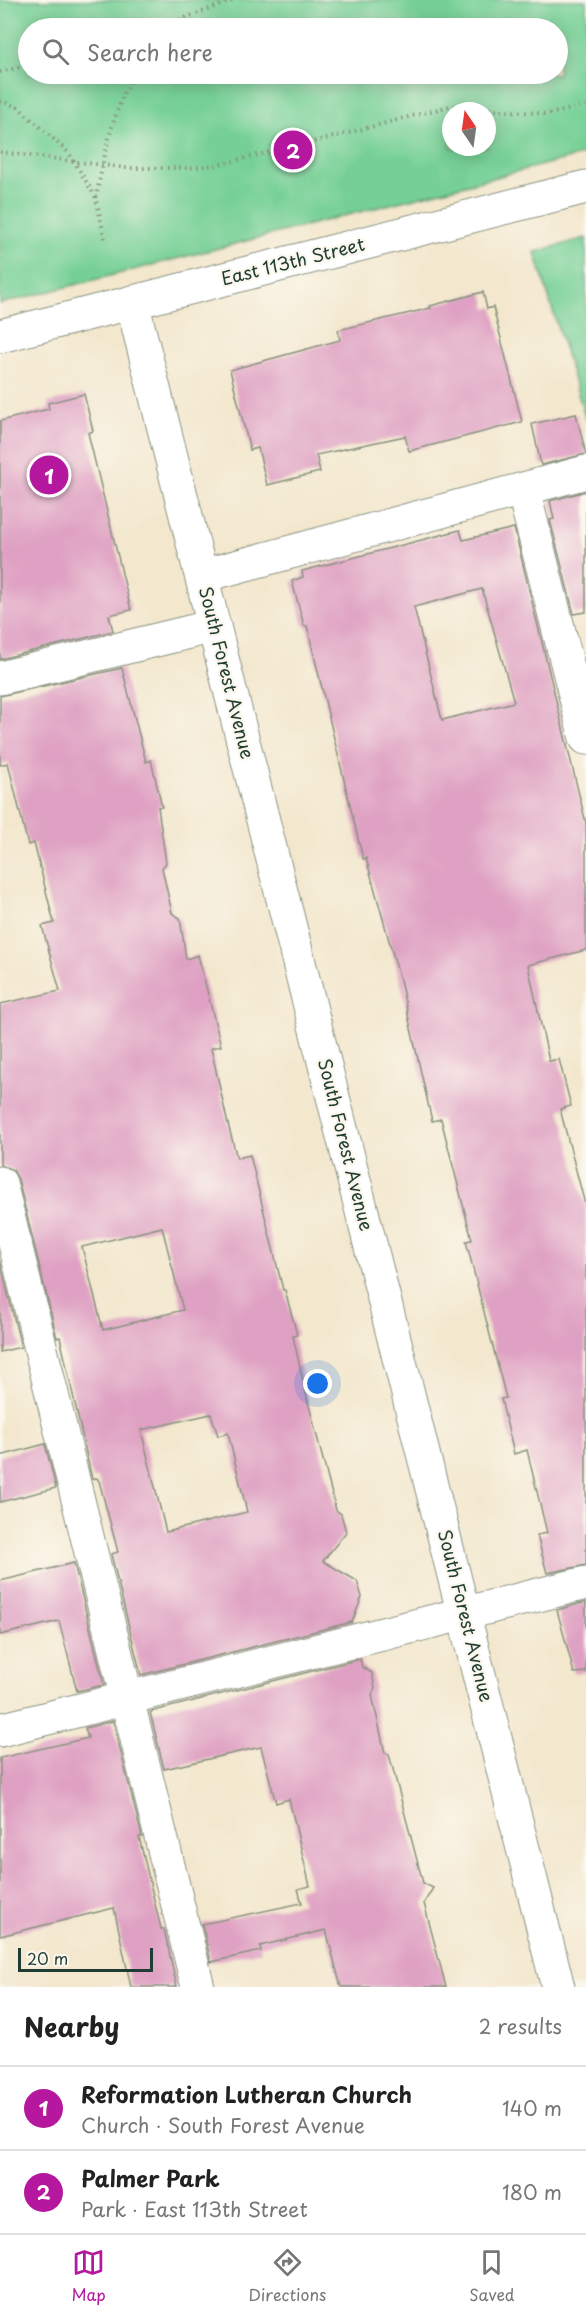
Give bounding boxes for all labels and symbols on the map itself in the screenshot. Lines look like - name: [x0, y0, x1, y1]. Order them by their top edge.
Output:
- north arrow: [442, 102, 496, 156]
- pin: 2: [274, 128, 312, 172]
- street label: East 113th Street: [218, 230, 367, 291]
- pin: 1: [29, 452, 68, 498]
- street label: South Forest Avenue: [193, 584, 262, 762]
- street label: South Forest Avenue: [312, 1056, 381, 1234]
- your location: [303, 1369, 332, 1398]
- street label: South Forest Avenue: [432, 1527, 501, 1705]
- scale bar: [18, 1945, 153, 1972]

